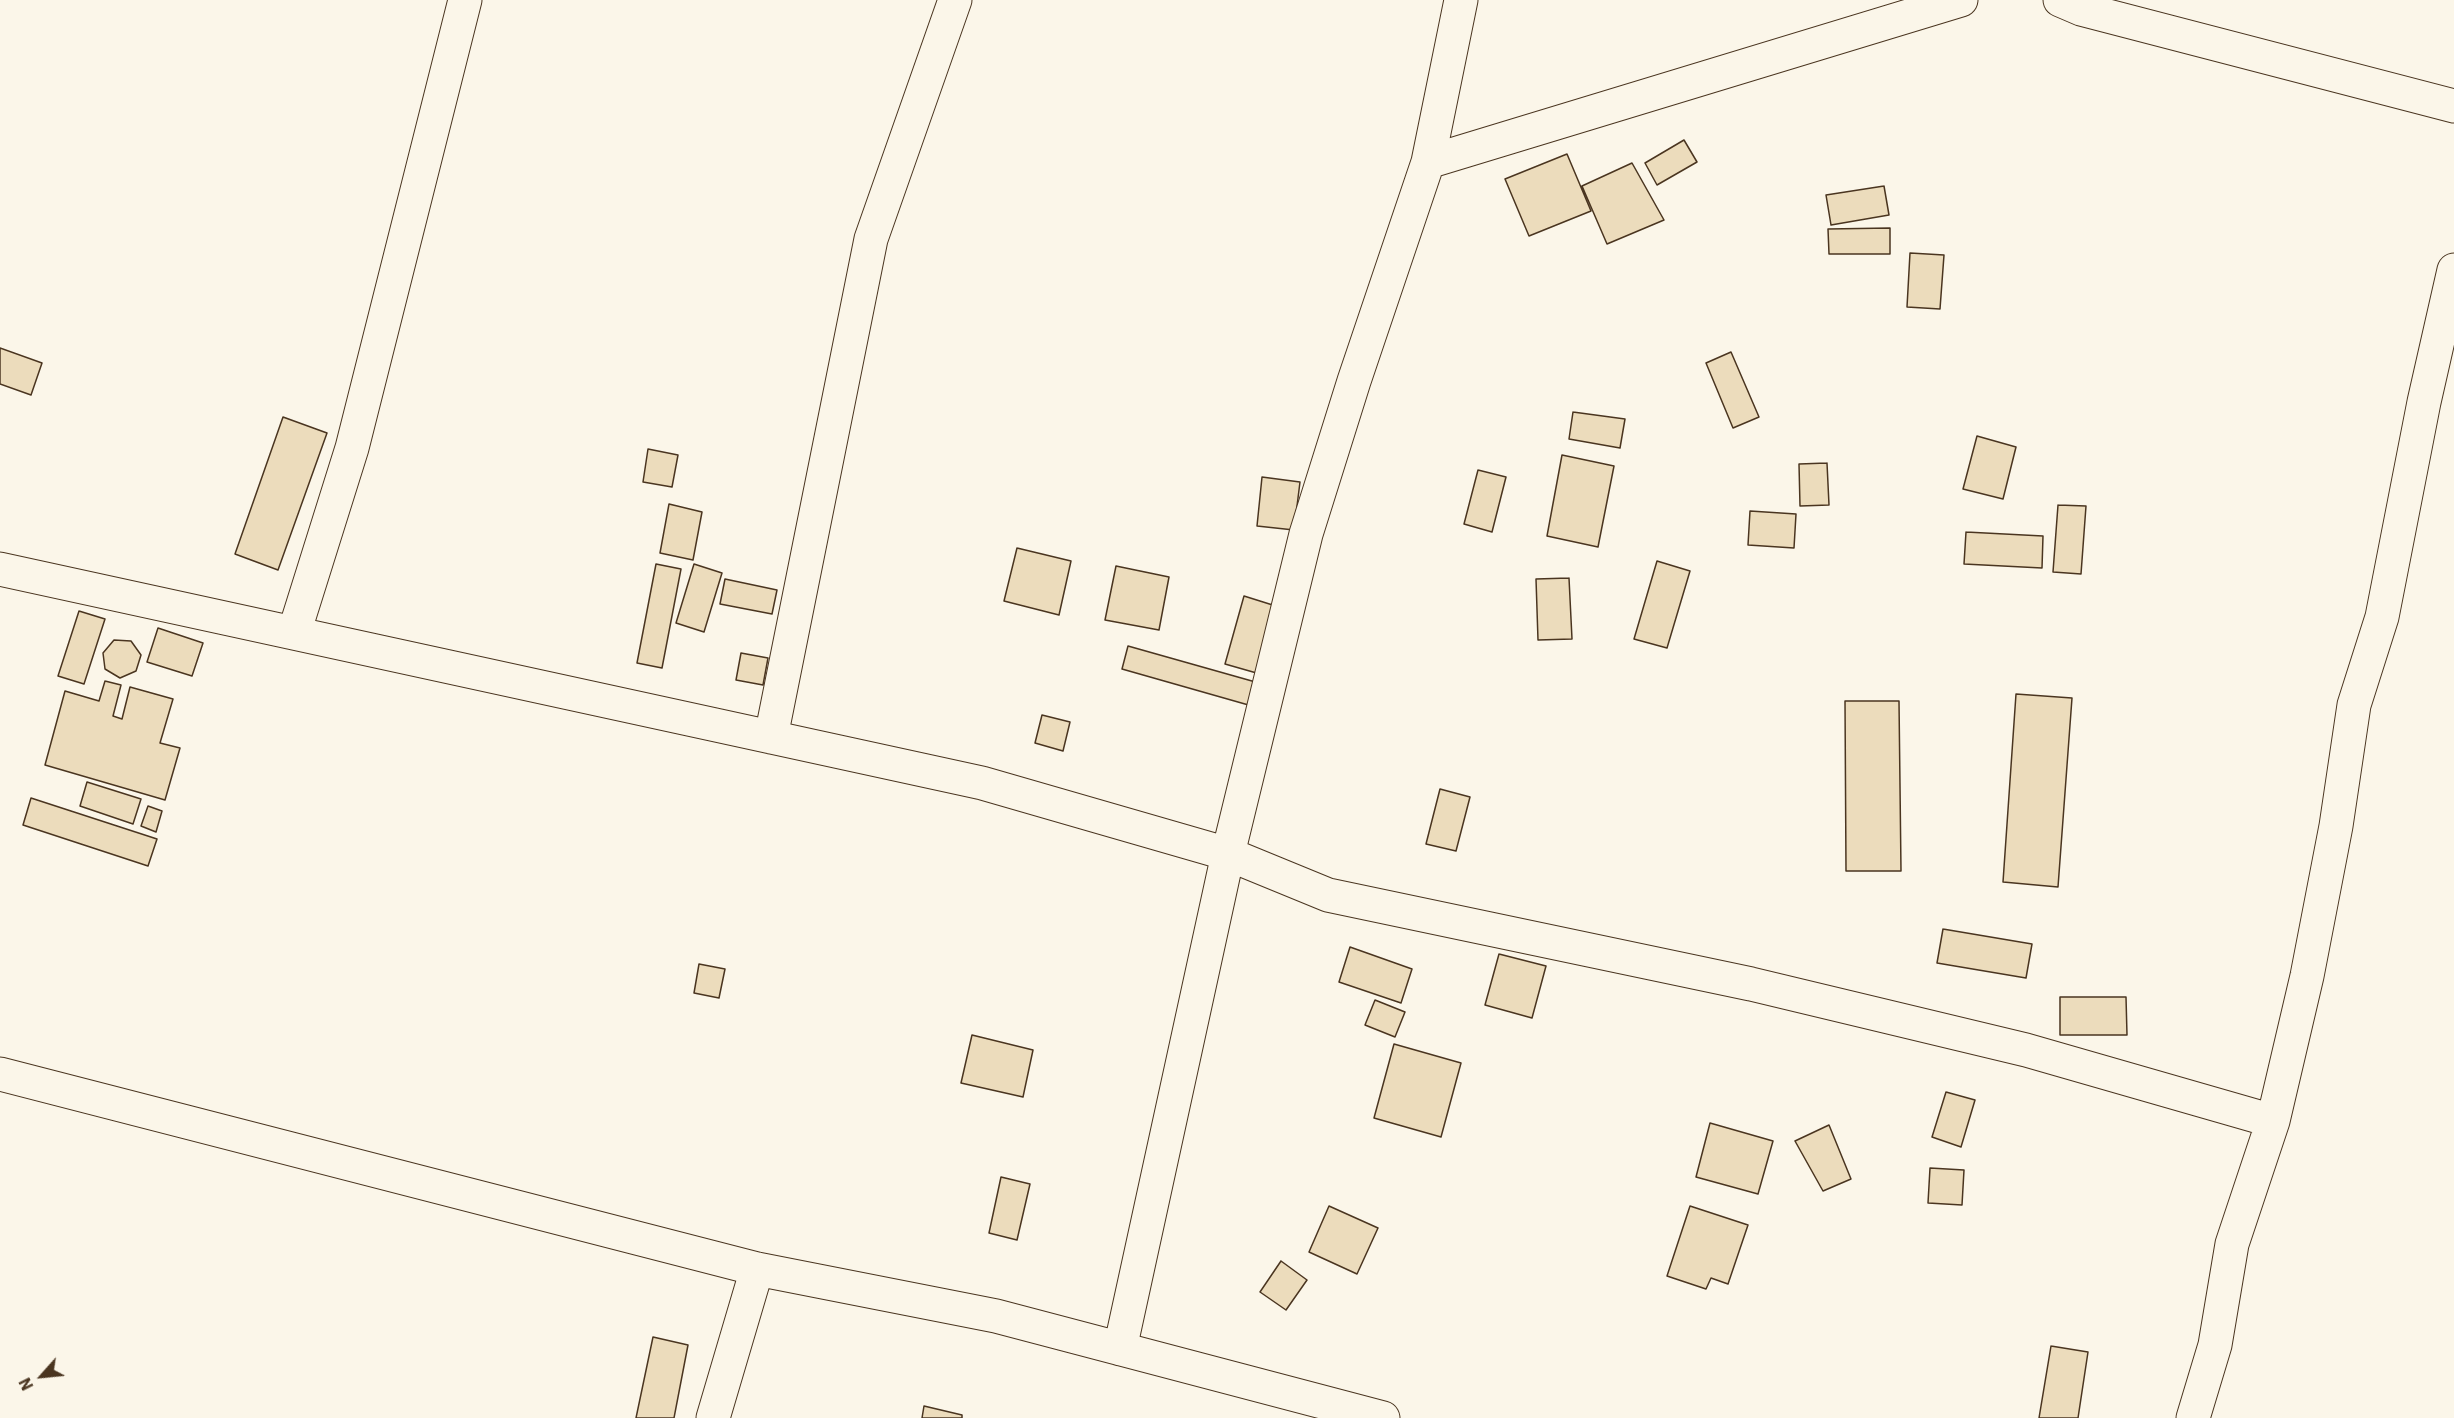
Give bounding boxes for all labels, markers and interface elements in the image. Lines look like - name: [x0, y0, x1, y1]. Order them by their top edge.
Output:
- north arrow: [12, 1346, 72, 1406]
- text: N: [14, 1374, 38, 1394]

